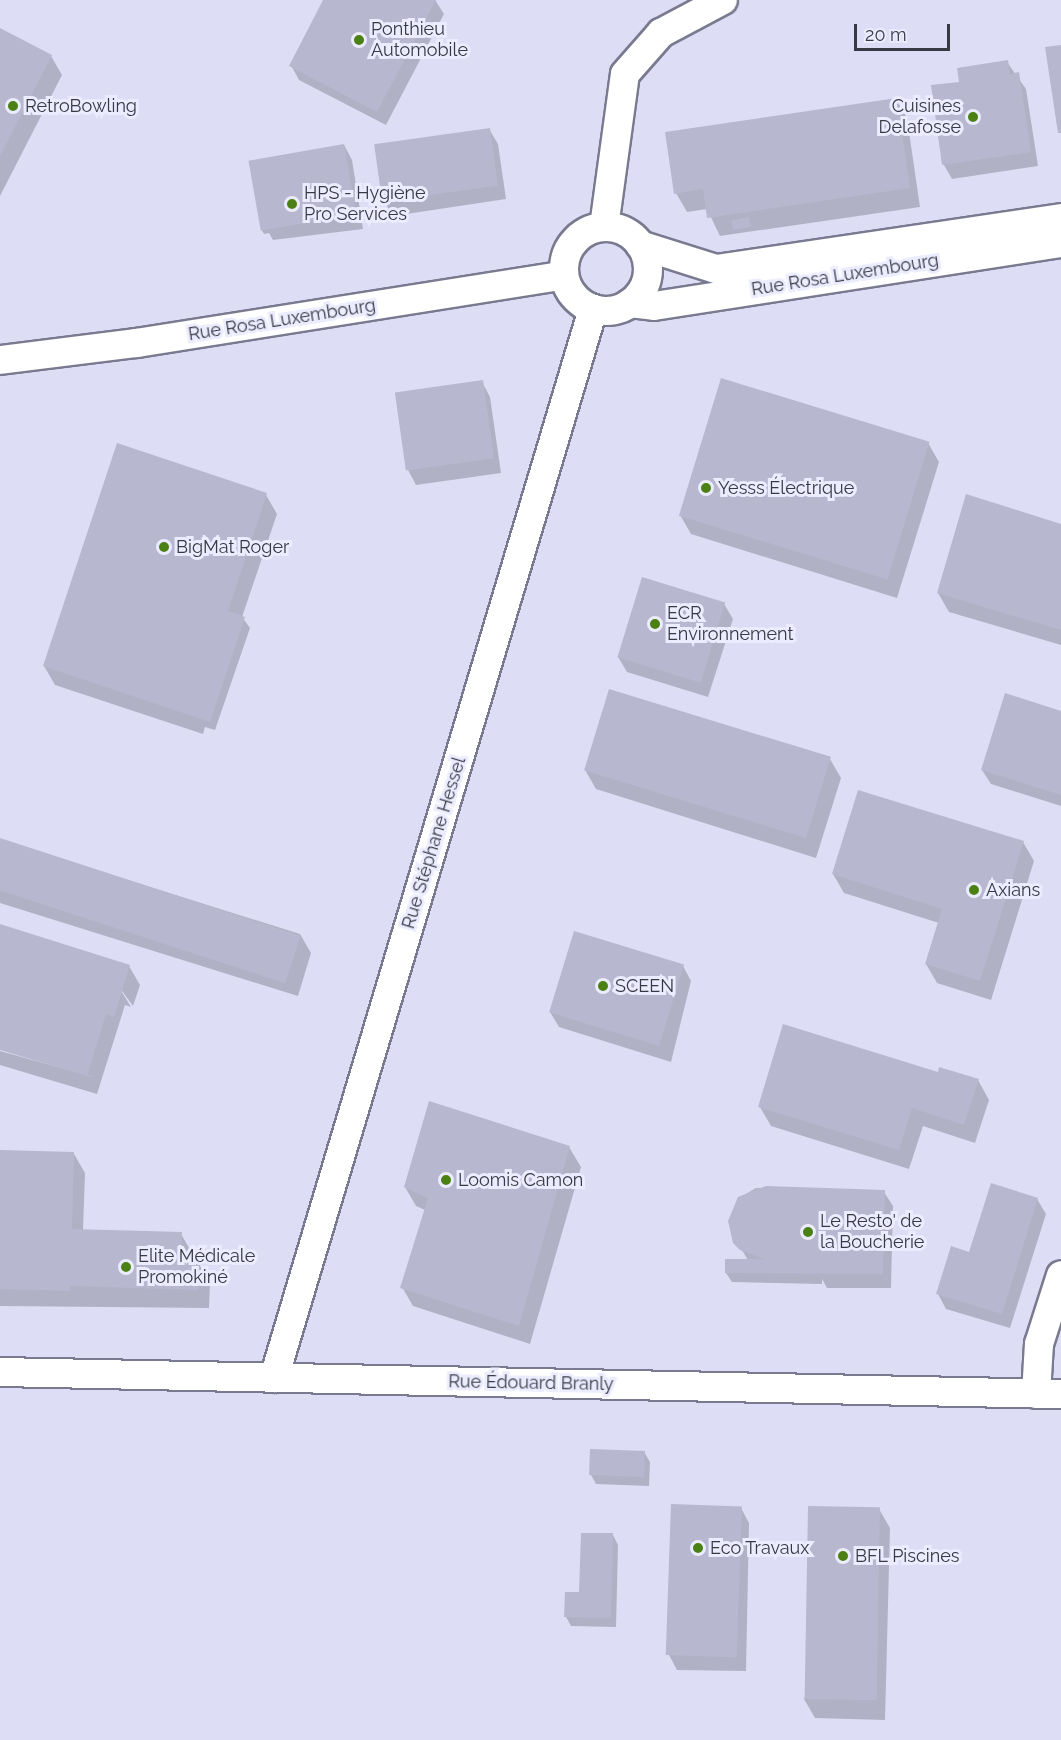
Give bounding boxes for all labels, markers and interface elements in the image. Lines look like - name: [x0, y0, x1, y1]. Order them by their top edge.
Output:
- scale bar: [857, 12, 953, 50]
- place label: Ponthieu Automobile: [371, 19, 468, 62]
- text: 20 m: [865, 24, 907, 45]
- marker: Ponthieu Automobile: [352, 33, 366, 47]
- place label: RetroBowling: [25, 95, 137, 117]
- place label: Cuisines Delafosse: [879, 96, 961, 138]
- marker: RetroBowling: [6, 99, 20, 113]
- marker: Cuisines Delafosse: [966, 110, 980, 124]
- place label: HPS - Hygiène Pro Services: [304, 183, 426, 226]
- marker: HPS - Hygiène Pro Services: [285, 197, 299, 211]
- street label: Rue Rosa Luxembourg: [750, 250, 940, 300]
- street label: Rue Rosa Luxembourg: [187, 295, 377, 345]
- place label: Yesss Électrique: [718, 477, 854, 499]
- marker: Yesss Électrique: [699, 481, 713, 495]
- place label: BigMat Roger: [176, 536, 289, 558]
- marker: BigMat Roger: [157, 540, 171, 554]
- place label: ECR Environnement: [667, 603, 794, 646]
- marker: ECR Environnement: [648, 617, 662, 631]
- street label: Rue Stéphane Hessel: [398, 755, 470, 931]
- place label: Axians: [986, 879, 1040, 901]
- marker: Axians: [967, 883, 981, 897]
- place label: SCEEN: [615, 975, 674, 997]
- marker: SCEEN: [596, 979, 610, 993]
- place label: Loomis Camon: [458, 1169, 583, 1191]
- marker: Loomis Camon: [439, 1173, 453, 1187]
- place label: Le Resto' de la Boucherie: [820, 1211, 924, 1254]
- marker: Le Resto' de la Boucherie: [801, 1225, 815, 1239]
- place label: Elite Médicale Promokiné: [138, 1246, 255, 1288]
- marker: Elite Médicale Promokiné: [119, 1260, 133, 1274]
- street label: Rue Édouard Branly: [448, 1371, 614, 1395]
- place label: Eco Travaux: [710, 1537, 810, 1559]
- marker: Eco Travaux: [691, 1541, 705, 1555]
- place label: BFL Piscines: [855, 1545, 960, 1567]
- marker: BFL Piscines: [836, 1549, 850, 1563]

